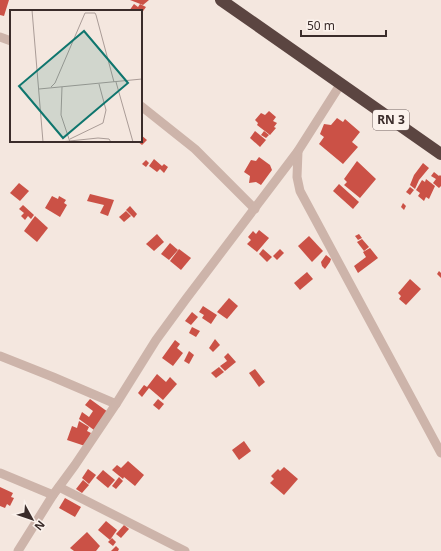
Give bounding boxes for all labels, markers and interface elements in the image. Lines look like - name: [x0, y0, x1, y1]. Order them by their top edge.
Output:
- inset map: [10, 10, 142, 142]
- scale bar: [301, 12, 386, 38]
- text: 50 m: [307, 17, 335, 34]
- road number: RN 3: [373, 110, 409, 130]
- north arrow: [12, 499, 52, 539]
- text: N: [31, 517, 49, 534]

